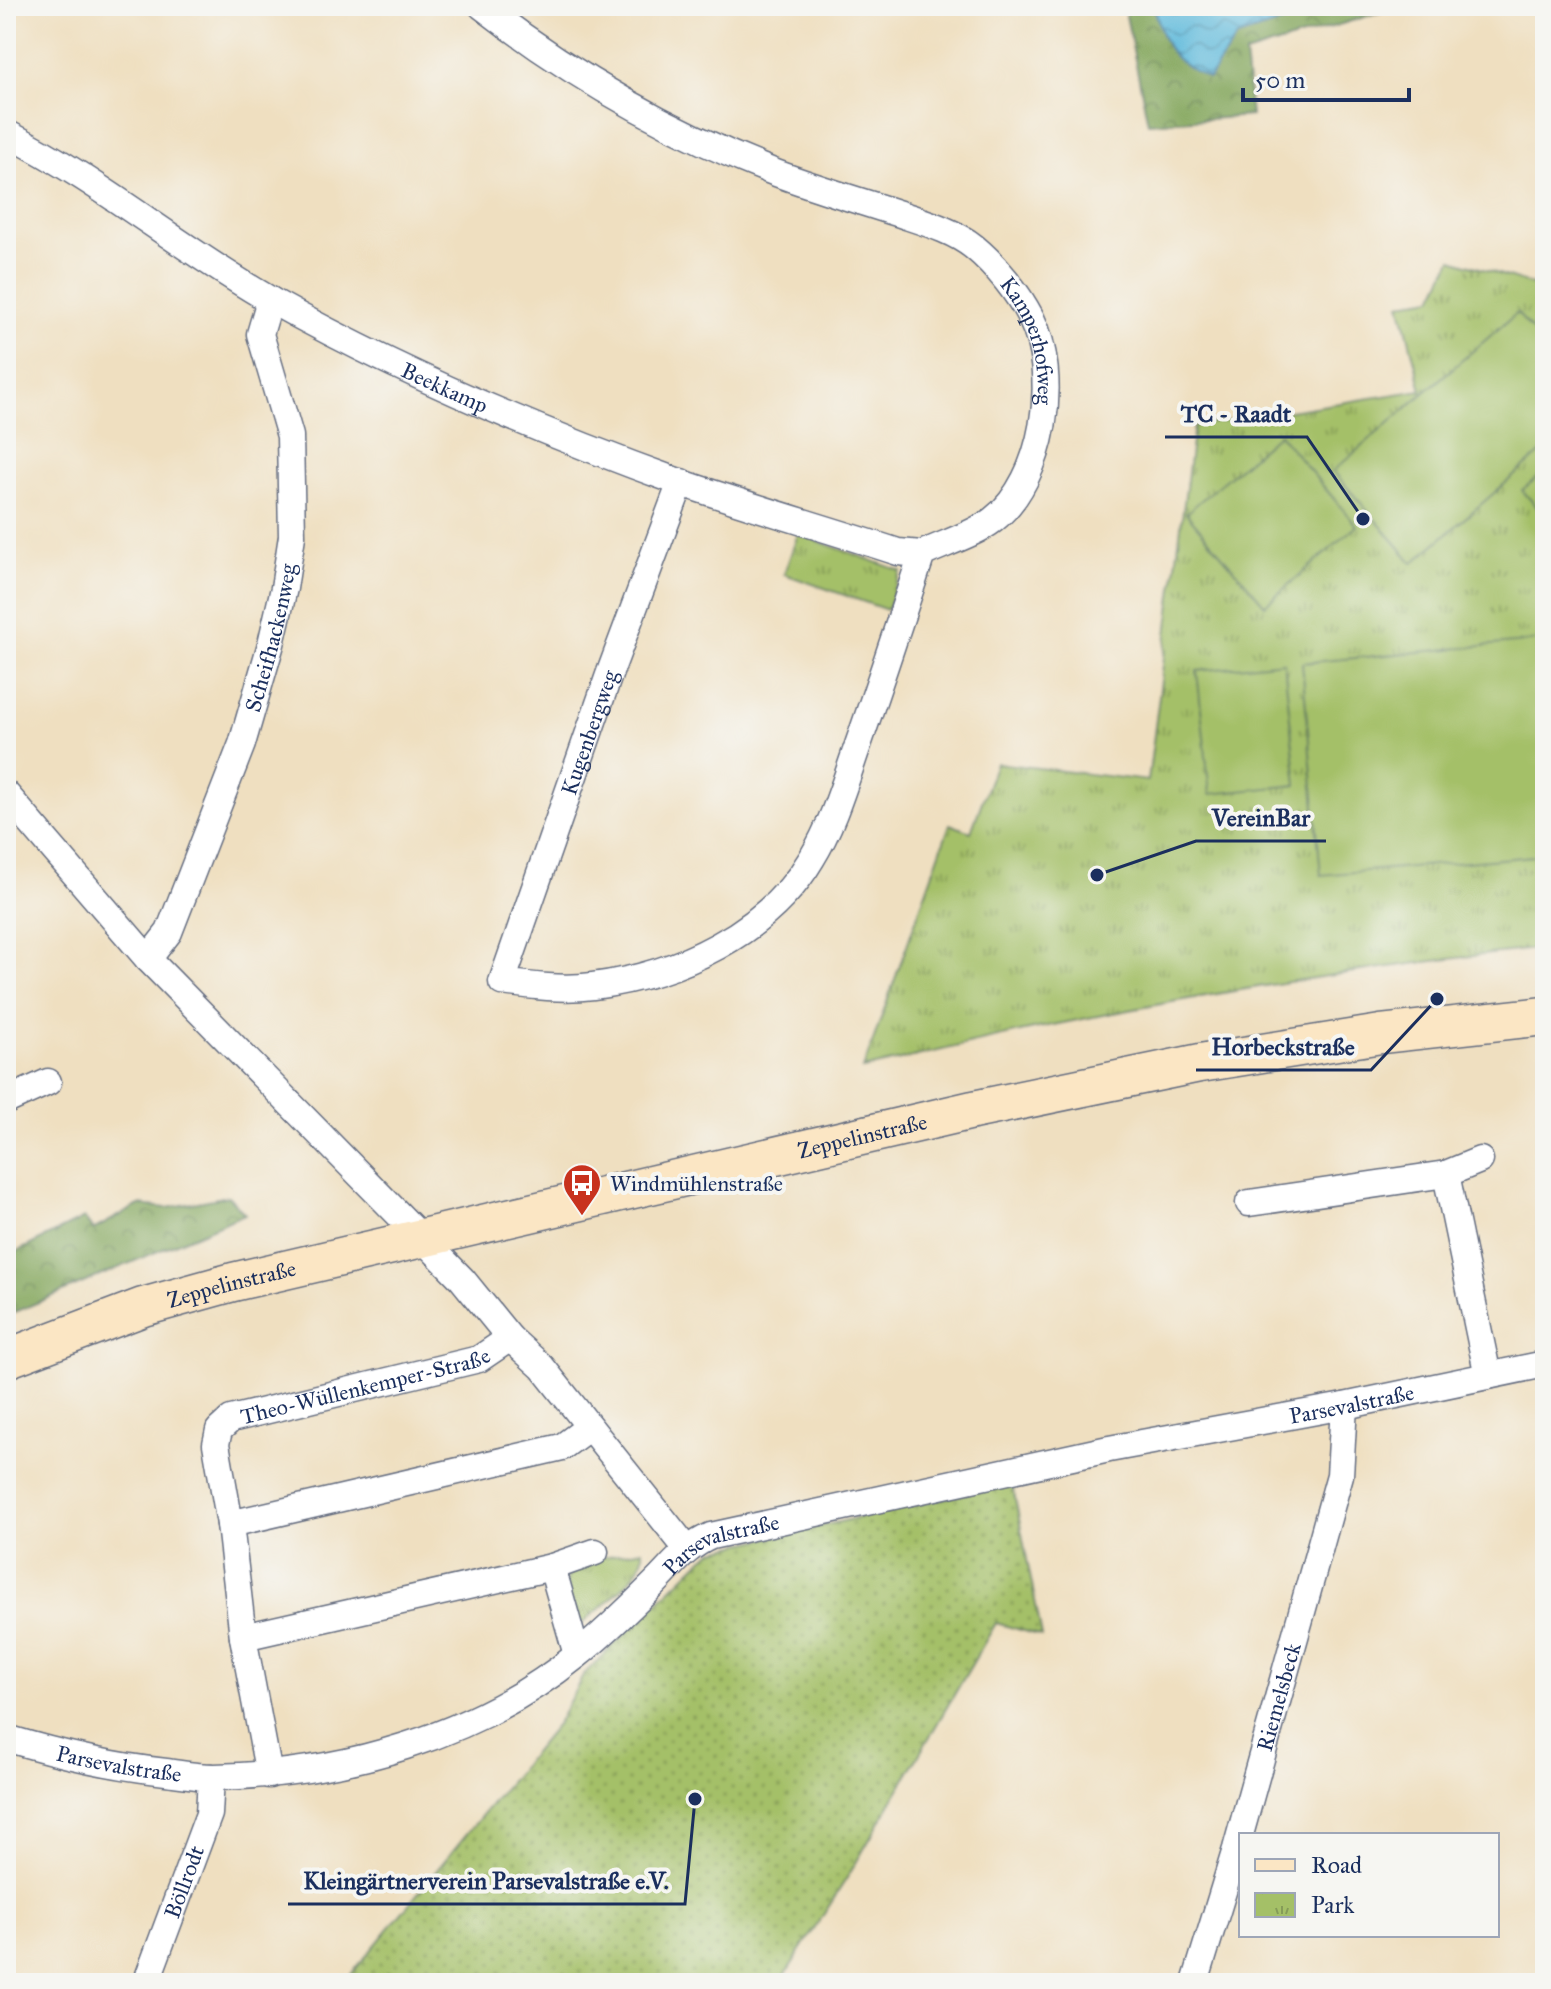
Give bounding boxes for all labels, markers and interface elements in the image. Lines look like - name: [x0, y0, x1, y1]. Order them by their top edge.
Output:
- scale bar: [1243, 52, 1409, 102]
- text: 50 m: [1255, 65, 1305, 95]
- street label: Kamperhofweg: [995, 271, 1059, 407]
- street label: Beekkamp: [397, 356, 492, 419]
- callout: TC - Raadt: [1165, 389, 1307, 437]
- text: TC - Raadt: [1180, 399, 1292, 429]
- street label: Scheifhackenweg: [239, 561, 301, 715]
- street label: Kugenbergweg: [555, 666, 623, 799]
- callout: VereinBar: [1196, 793, 1326, 841]
- text: VereinBar: [1211, 803, 1311, 833]
- callout: Horbeckstraße: [1196, 1022, 1371, 1070]
- text: Horbeckstraße: [1211, 1032, 1355, 1062]
- street label: Zeppelinstraße: [795, 1108, 930, 1164]
- bus stop icon: Windmühlenstraße: [561, 1162, 603, 1217]
- place label: Windmühlenstraße: [610, 1170, 783, 1197]
- street label: Zeppelinstraße: [164, 1254, 298, 1313]
- street label: Theo-Wüllenkemper-Straße: [238, 1342, 496, 1430]
- street label: Parsevalstraße: [1287, 1378, 1416, 1429]
- street label: Parsevalstraße: [657, 1508, 782, 1580]
- street label: Riemelsbeck: [1250, 1639, 1306, 1754]
- street label: Parsevalstraße: [54, 1739, 183, 1787]
- legend: [1239, 1833, 1499, 1937]
- street label: Böllrodt: [158, 1841, 210, 1922]
- text: Road: [1311, 1850, 1362, 1880]
- callout: Kleingärtnerverein Parsevalstraße e.V.: [288, 1856, 685, 1904]
- text: Kleingärtnerverein Parsevalstraße e.V.: [303, 1866, 669, 1896]
- text: Park: [1311, 1890, 1355, 1920]

